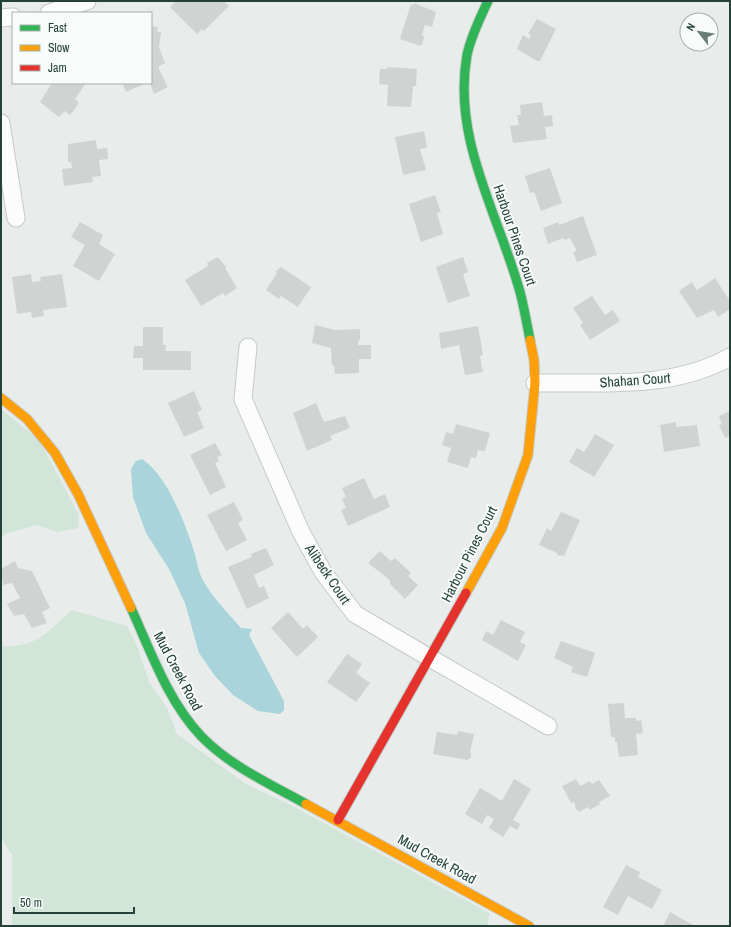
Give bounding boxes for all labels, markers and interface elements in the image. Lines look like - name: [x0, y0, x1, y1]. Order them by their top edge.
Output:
- legend: [12, 12, 152, 84]
- north arrow: [679, 12, 719, 52]
- text: Fast: [48, 20, 67, 36]
- text: N: [683, 20, 698, 33]
- text: Slow: [48, 40, 70, 56]
- text: Jam: [48, 60, 67, 76]
- street label: Harbour Pines Court: [489, 182, 541, 288]
- street label: Shahan Court: [599, 369, 671, 391]
- street label: Harbour Pines Court: [437, 503, 501, 605]
- street label: Alibeck Court: [301, 540, 355, 608]
- street label: Mud Creek Road: [150, 628, 206, 714]
- street label: Mud Creek Road: [395, 830, 479, 888]
- scale bar: [14, 889, 134, 915]
- text: 50 m: [20, 895, 42, 911]

